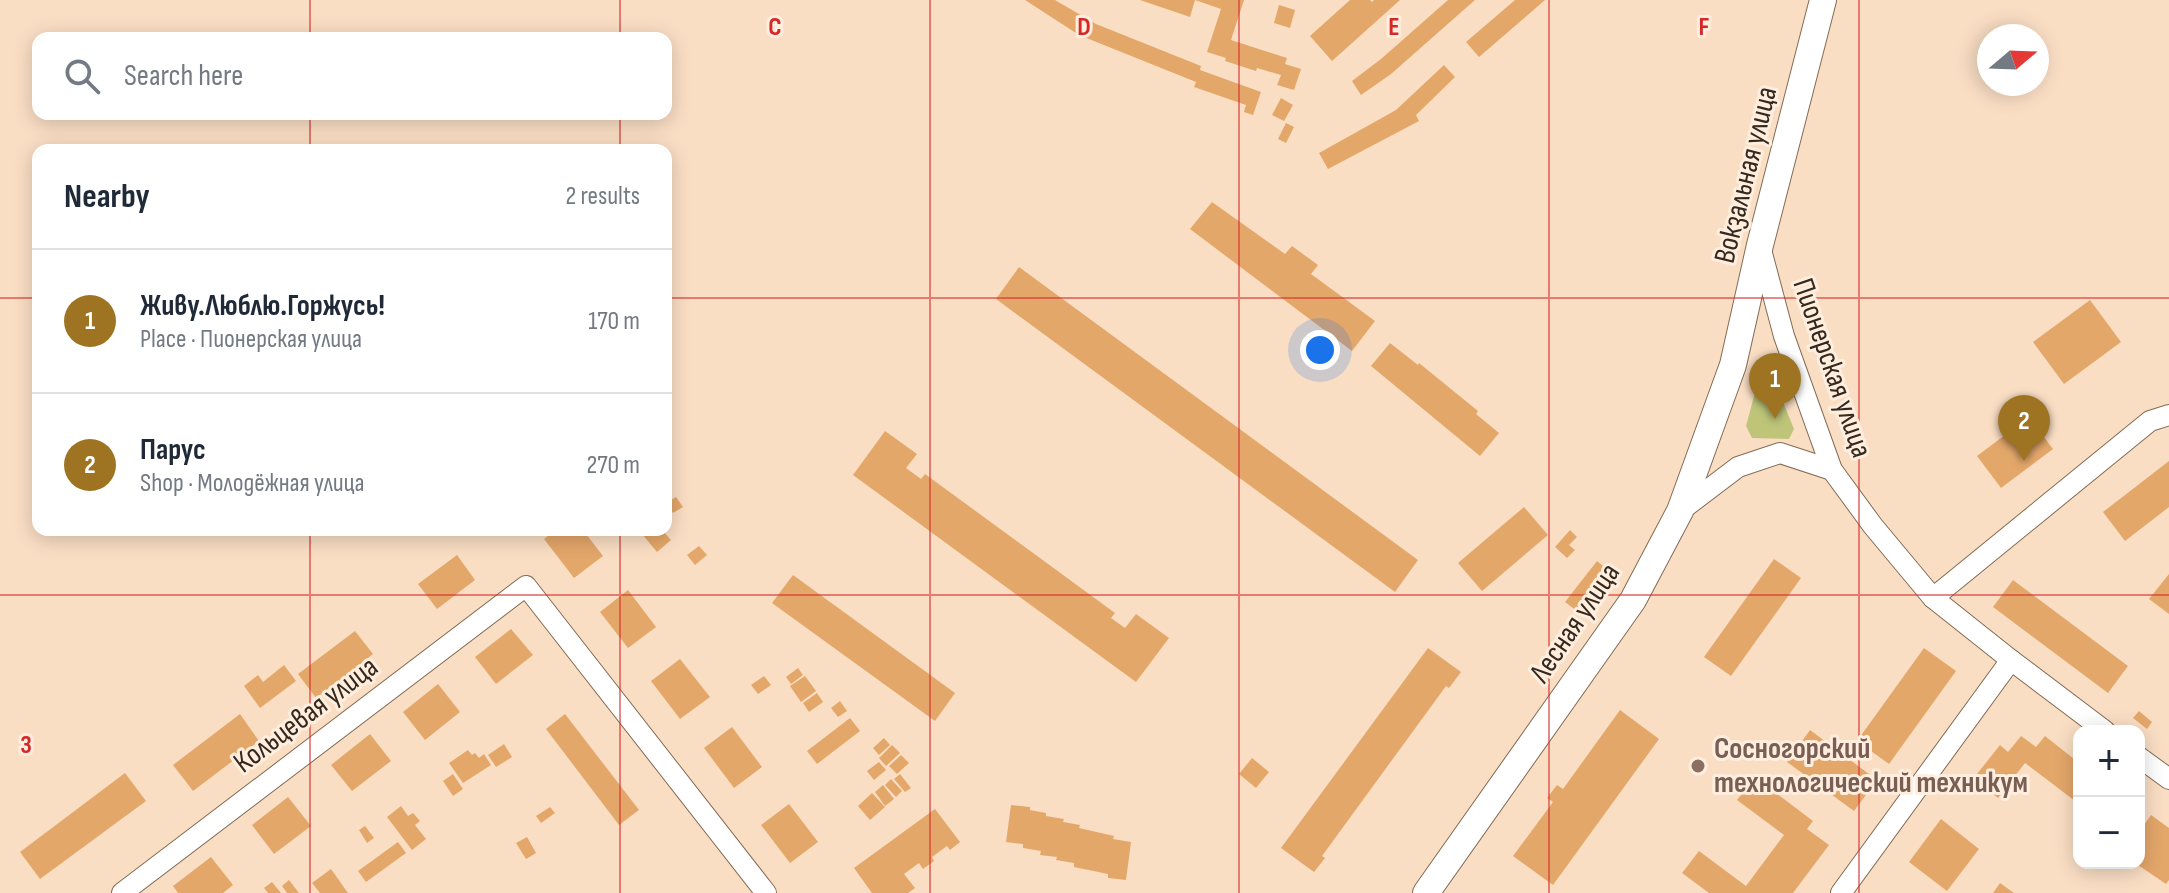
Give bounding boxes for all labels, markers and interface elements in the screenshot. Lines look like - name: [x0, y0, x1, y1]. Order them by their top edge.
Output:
- text: C: [768, 12, 782, 43]
- text: D: [1077, 12, 1091, 43]
- text: E: [1388, 12, 1400, 43]
- text: F: [1699, 12, 1710, 43]
- north arrow: [1977, 24, 2049, 96]
- search box: [32, 32, 672, 120]
- icon: search: [60, 54, 104, 98]
- text: Search here: [124, 58, 243, 94]
- street label: Вокзальная улица: [1707, 83, 1785, 267]
- text: Nearby: [64, 176, 150, 217]
- text: 2 results: [566, 181, 640, 212]
- street label: Пионерская улица: [1785, 274, 1879, 462]
- text: Живу.Люблю.Горжусь!: [140, 288, 385, 324]
- text: 1: [85, 306, 95, 337]
- text: 170 m: [588, 306, 640, 337]
- text: Place · Пионерская улица: [140, 324, 362, 355]
- your location: [1300, 330, 1340, 370]
- pin: 1: [1749, 353, 1801, 419]
- pin: 2: [1998, 395, 2050, 461]
- text: Парус: [140, 432, 206, 468]
- text: 2: [84, 450, 96, 481]
- text: 270 m: [587, 450, 640, 481]
- text: Shop · Молодёжная улица: [140, 468, 365, 499]
- street label: Лесная улица: [1521, 557, 1628, 690]
- street label: Кольцевая улица: [227, 649, 385, 781]
- map controls: [2073, 725, 2145, 869]
- button: +: [2073, 725, 2145, 797]
- text: 3: [20, 730, 32, 761]
- place label: Сосногорский технологический техникум: [1714, 731, 2028, 801]
- marker: Сосногорский технологический техникум: [1689, 757, 1707, 775]
- button: −: [2073, 797, 2145, 869]

